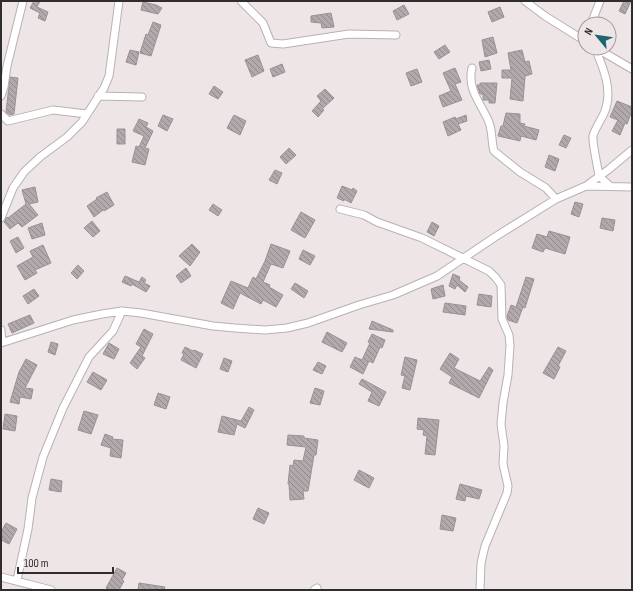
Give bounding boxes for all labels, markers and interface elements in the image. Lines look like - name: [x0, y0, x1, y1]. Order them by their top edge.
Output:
- north arrow: [577, 16, 617, 56]
- text: N: [582, 26, 596, 37]
- scale bar: [18, 549, 113, 575]
- text: 100 m: [24, 556, 49, 571]

